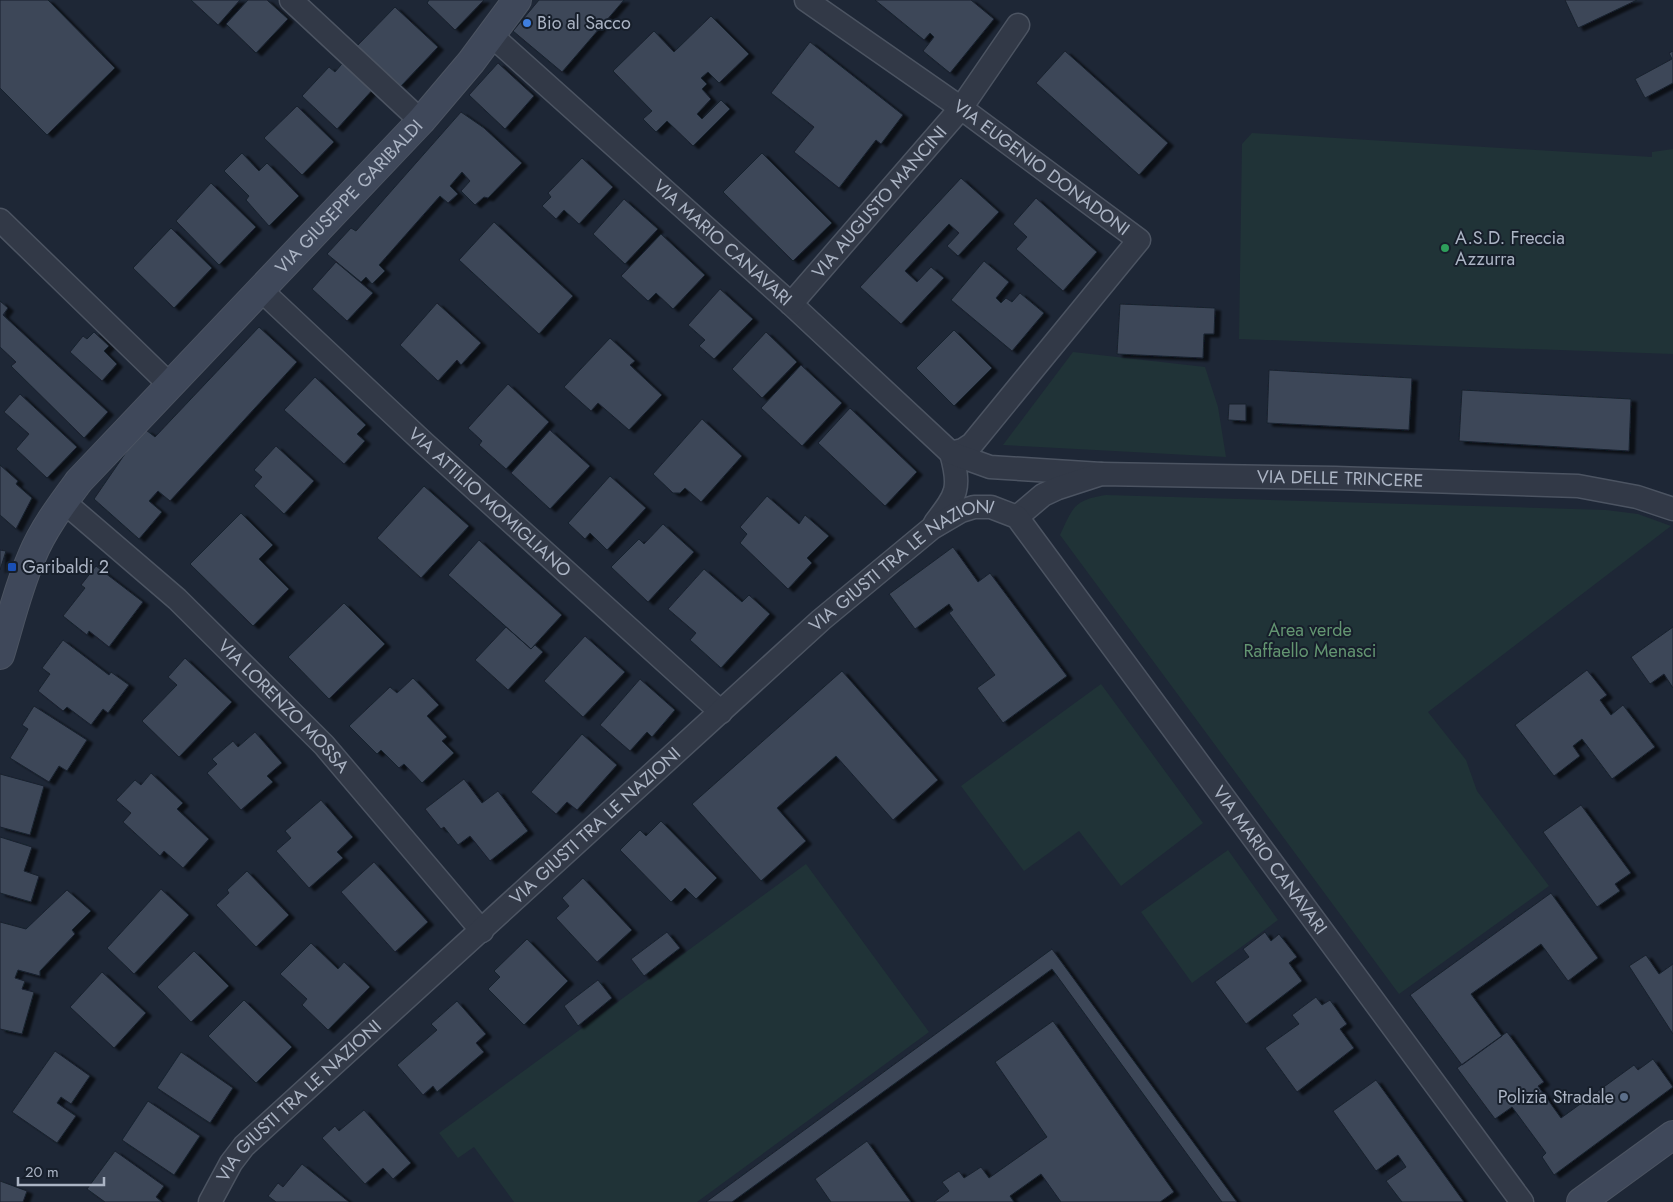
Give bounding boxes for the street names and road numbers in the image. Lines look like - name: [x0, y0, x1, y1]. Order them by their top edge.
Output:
- street label: VIA EUGENIO DONADONI: [948, 93, 1135, 242]
- street label: VIA GIUSEPPE GARIBALDI: [269, 114, 429, 280]
- street label: VIA AUGUSTO MANCINI: [806, 120, 953, 284]
- street label: VIA MARIO CANAVARI: [647, 173, 798, 312]
- street label: VIA ATTILIO MOMIGLIANO: [402, 421, 577, 583]
- street label: VIA DELLE TRINCERE: [1257, 464, 1424, 494]
- street label: VIA GIUSTI TRA LE NAZIONI: [803, 494, 998, 638]
- street label: VIA LORENZO MOSSA: [212, 633, 355, 779]
- street label: VIA GIUSTI TRA LE NAZIONI: [504, 741, 686, 911]
- street label: VIA MARIO CANAVARI: [1206, 780, 1333, 940]
- street label: VIA GIUSTI TRA LE NAZIONI: [210, 1014, 387, 1187]

